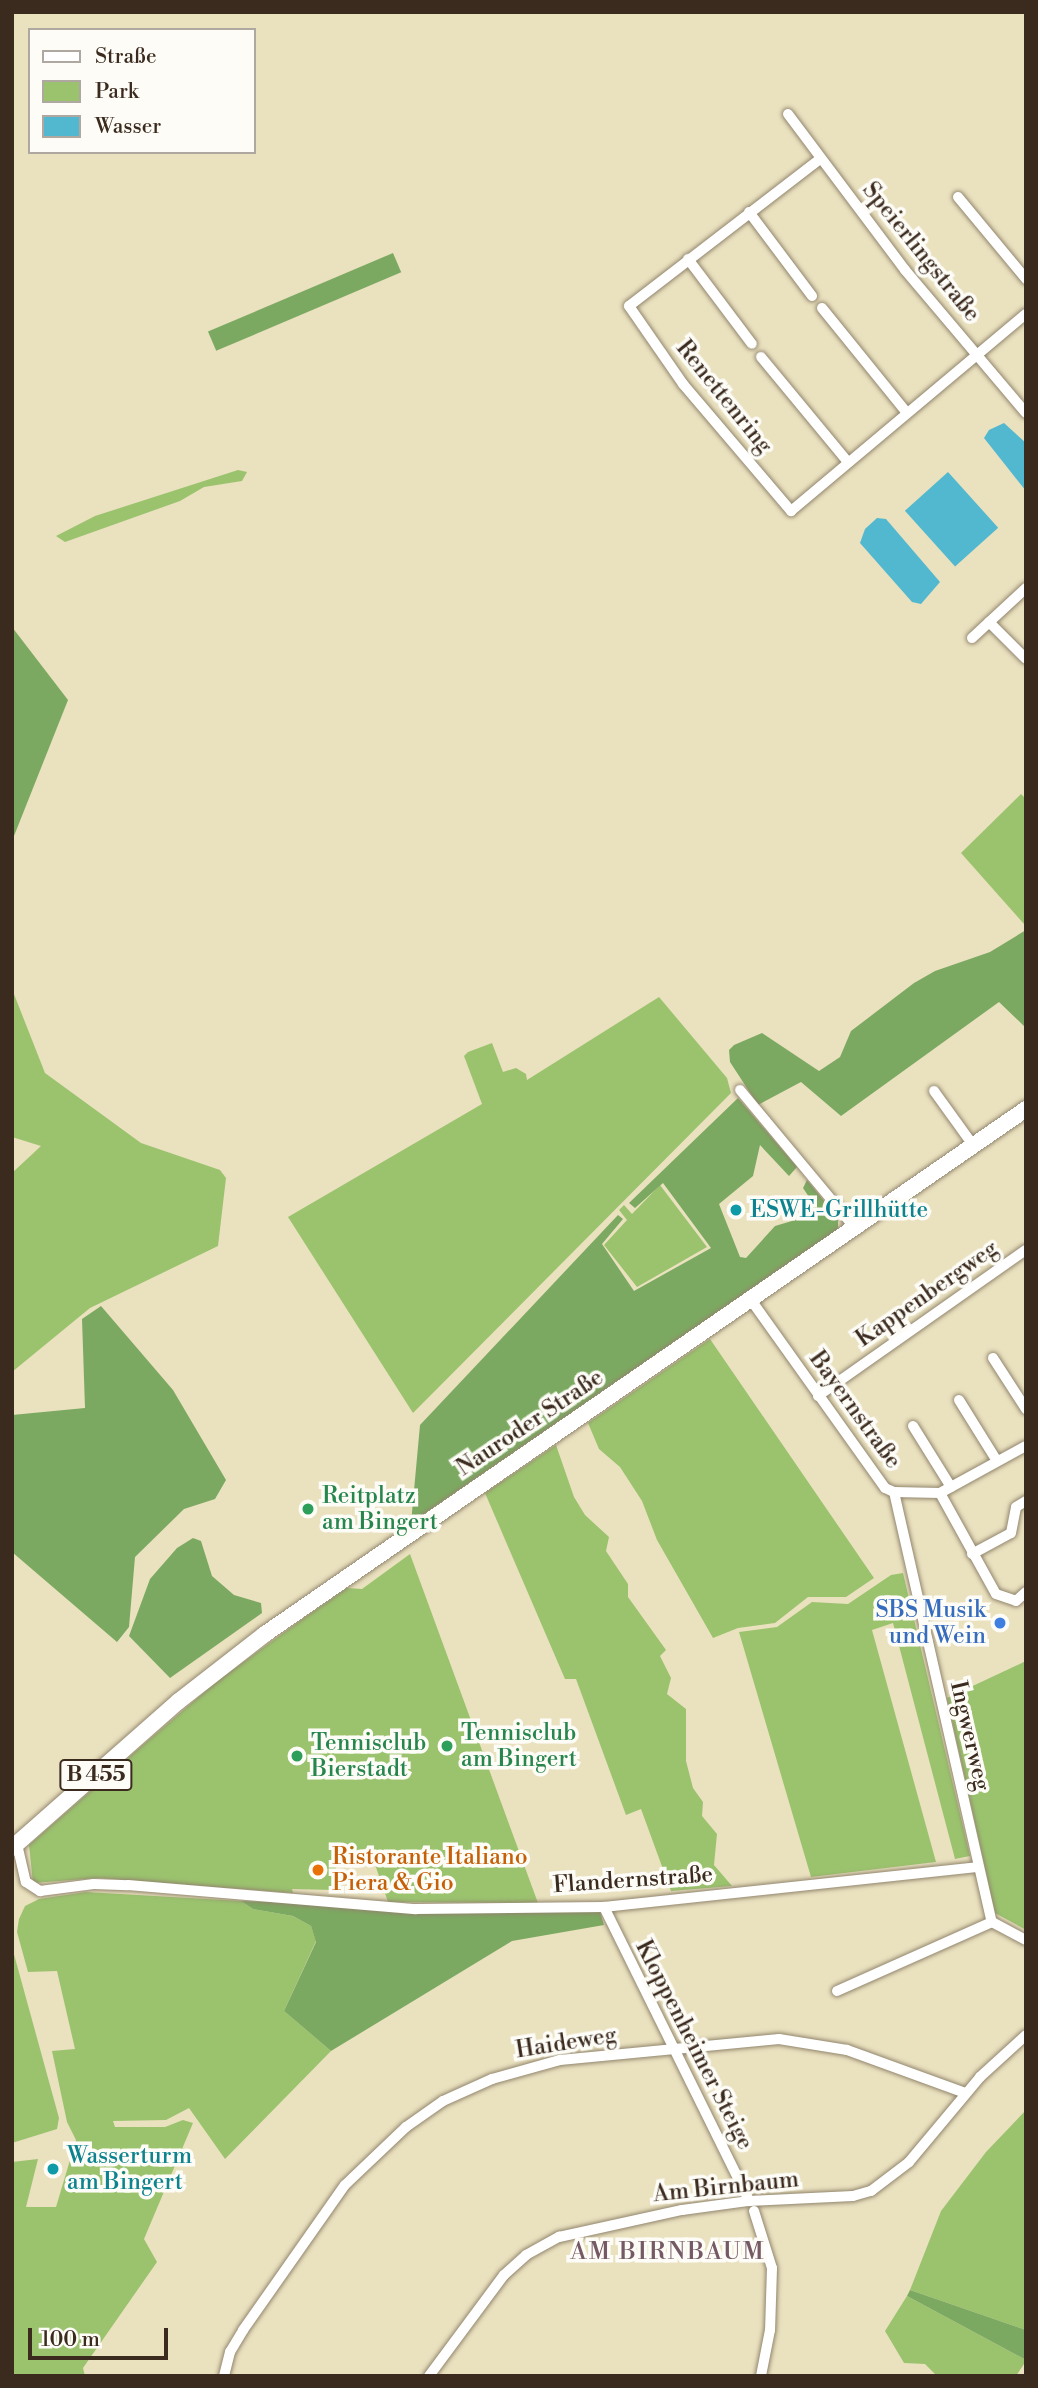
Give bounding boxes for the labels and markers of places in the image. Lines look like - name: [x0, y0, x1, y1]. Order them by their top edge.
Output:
- place label: ESWE-Grillhütte: [750, 1196, 928, 1224]
- marker: ESWE-Grillhütte: [728, 1202, 744, 1218]
- place label: Reitplatz am Bingert: [322, 1482, 438, 1536]
- marker: Reitplatz am Bingert: [300, 1501, 316, 1517]
- place label: SBS Musik und Wein: [876, 1596, 986, 1650]
- marker: SBS Musik und Wein: [992, 1615, 1008, 1631]
- place label: Tennisclub am Bingert: [461, 1719, 577, 1773]
- place label: Tennisclub Bierstadt: [311, 1729, 426, 1783]
- marker: Tennisclub am Bingert: [439, 1738, 455, 1754]
- marker: Tennisclub Bierstadt: [289, 1748, 305, 1764]
- place label: Ristorante Italiano Piera & Gio: [332, 1843, 528, 1897]
- marker: Ristorante Italiano Piera & Gio: [310, 1862, 326, 1878]
- place label: Wasserturm am Bingert: [67, 2142, 192, 2196]
- marker: Wasserturm am Bingert: [45, 2161, 61, 2177]

